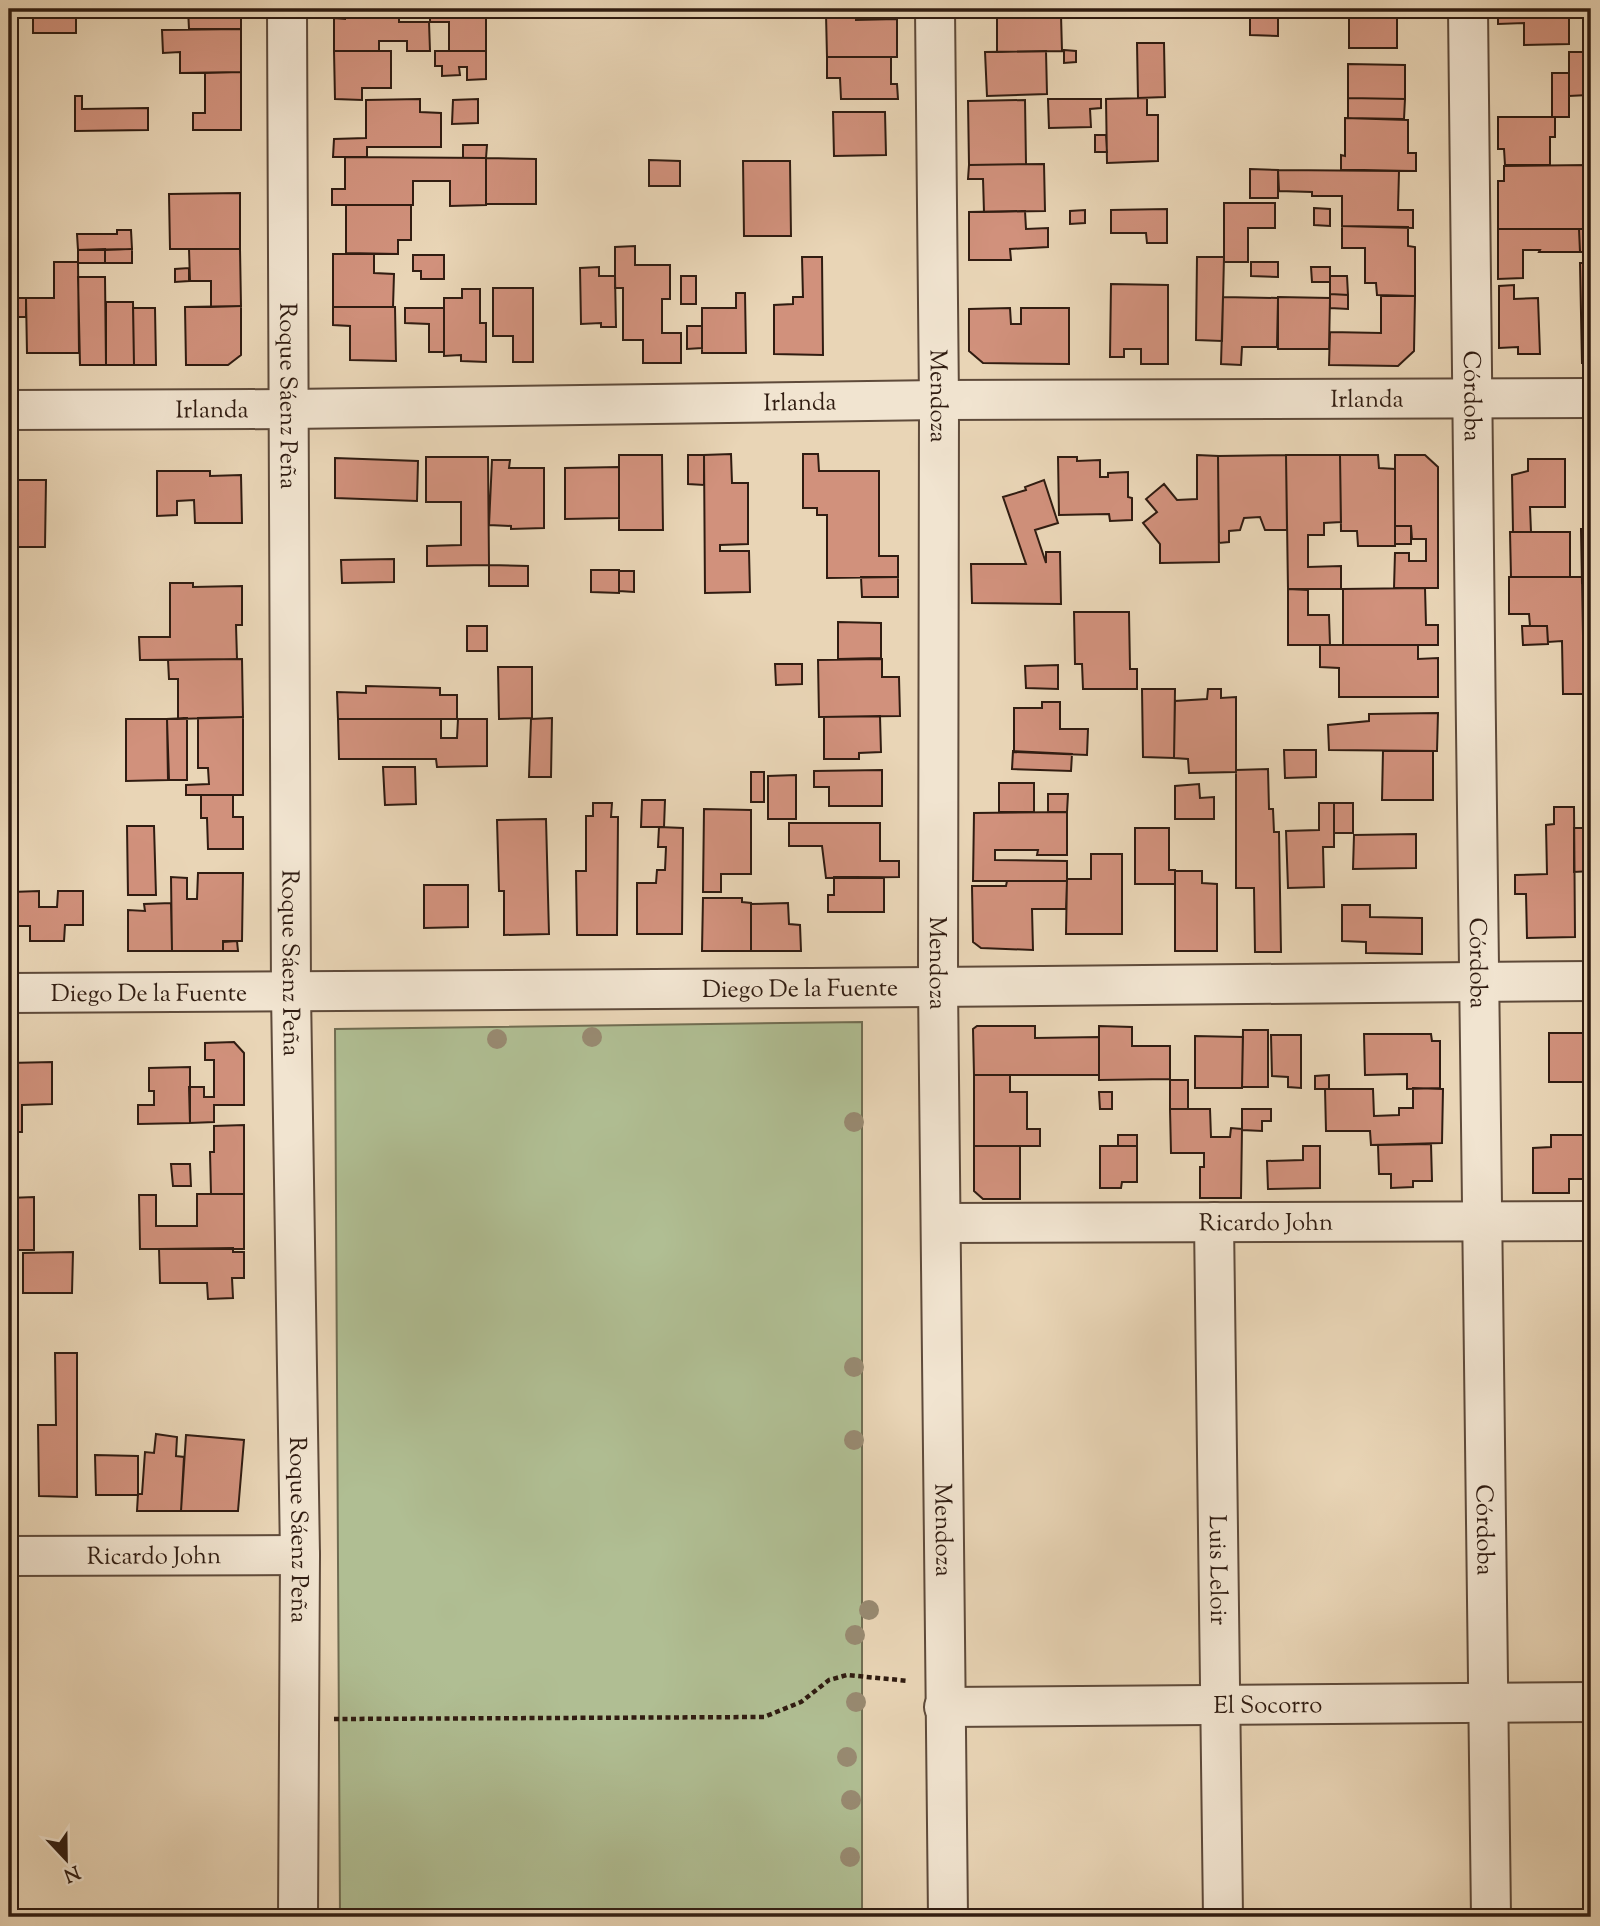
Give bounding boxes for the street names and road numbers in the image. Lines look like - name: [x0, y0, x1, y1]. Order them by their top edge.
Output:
- street label: Roque Sáenz Peña: [269, 303, 304, 489]
- street label: Mendoza: [919, 349, 954, 443]
- street label: Córdoba: [1453, 350, 1488, 442]
- street label: Irlanda: [1330, 384, 1404, 418]
- street label: Irlanda: [763, 386, 837, 421]
- street label: Irlanda: [175, 394, 249, 428]
- street label: Roque Sáenz Peña: [271, 870, 307, 1057]
- street label: Mendoza: [919, 916, 953, 1010]
- street label: Córdoba: [1459, 917, 1494, 1009]
- street label: Diego De la Fuente: [702, 972, 898, 1008]
- street label: Diego De la Fuente: [51, 977, 247, 1012]
- street label: Ricardo John: [1199, 1207, 1333, 1241]
- street label: Roque Sáenz Peña: [279, 1436, 315, 1623]
- street label: Mendoza: [924, 1483, 959, 1577]
- street label: Córdoba: [1465, 1484, 1501, 1576]
- street label: Luis Leloir: [1199, 1514, 1234, 1626]
- street label: Ricardo John: [87, 1540, 221, 1575]
- street label: El Socorro: [1213, 1689, 1323, 1724]

